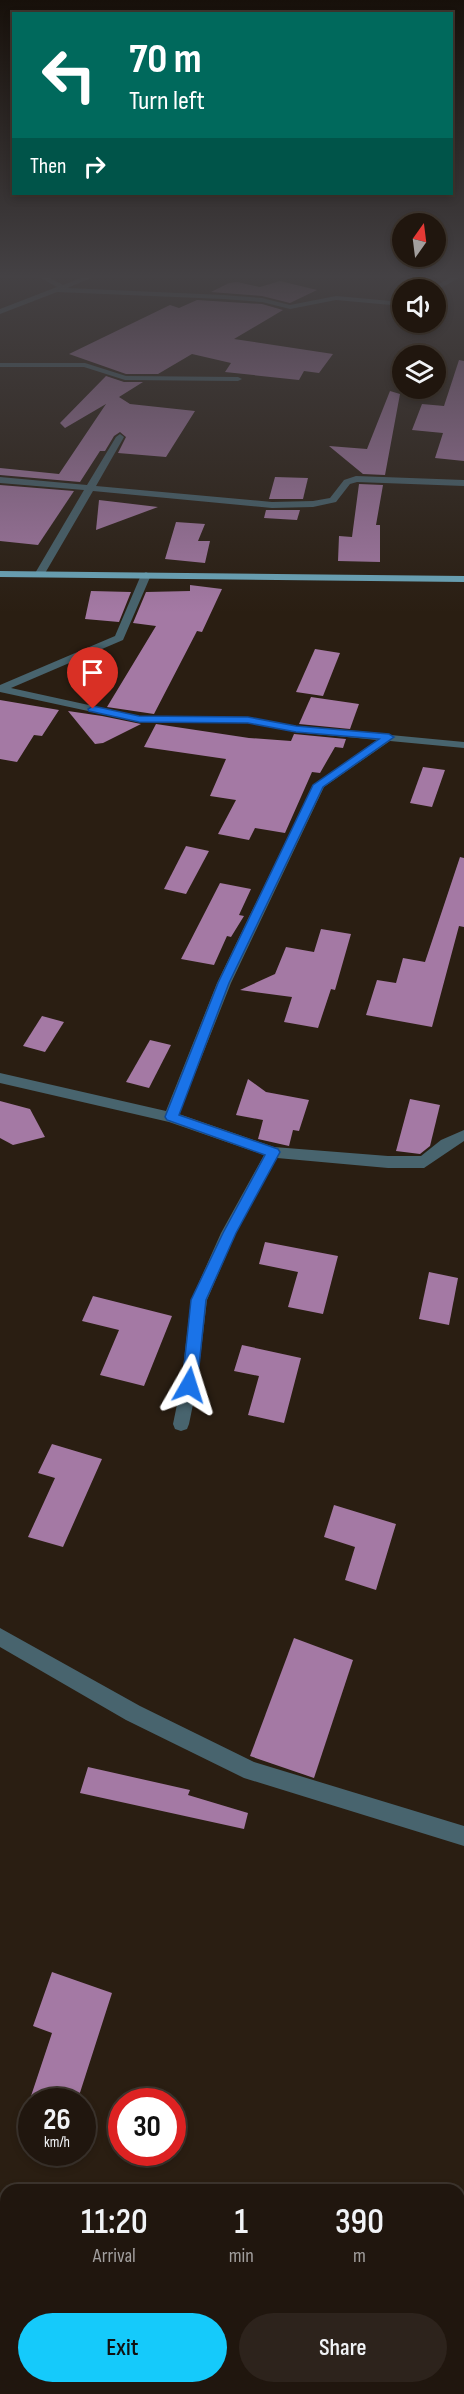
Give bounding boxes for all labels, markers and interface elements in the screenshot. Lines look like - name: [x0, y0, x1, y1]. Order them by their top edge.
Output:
- text: 70 m: [129, 34, 202, 85]
- icon: left: [30, 36, 108, 114]
- text: Turn left: [129, 85, 205, 117]
- icon: right: [78, 150, 111, 183]
- text: Then: [30, 153, 66, 180]
- north arrow: [392, 213, 446, 267]
- map controls: [392, 213, 446, 399]
- button: sound: [392, 279, 446, 333]
- button: layers: [392, 345, 446, 399]
- pin: [67, 647, 118, 709]
- icon: arrive: [76, 656, 109, 689]
- position arrow: [157, 1353, 221, 1417]
- speed limit sign: 30: [108, 2088, 186, 2166]
- text: 26: [43, 2102, 71, 2138]
- text: km/h: [44, 2133, 70, 2152]
- text: 11:20: [81, 2201, 148, 2244]
- text: 1: [235, 2201, 248, 2244]
- text: 390: [335, 2201, 384, 2244]
- text: Arrival: [93, 2244, 136, 2268]
- text: min: [229, 2244, 254, 2268]
- text: m: [353, 2244, 366, 2268]
- button: Exit: [18, 2313, 227, 2382]
- button: Share: [239, 2313, 447, 2382]

